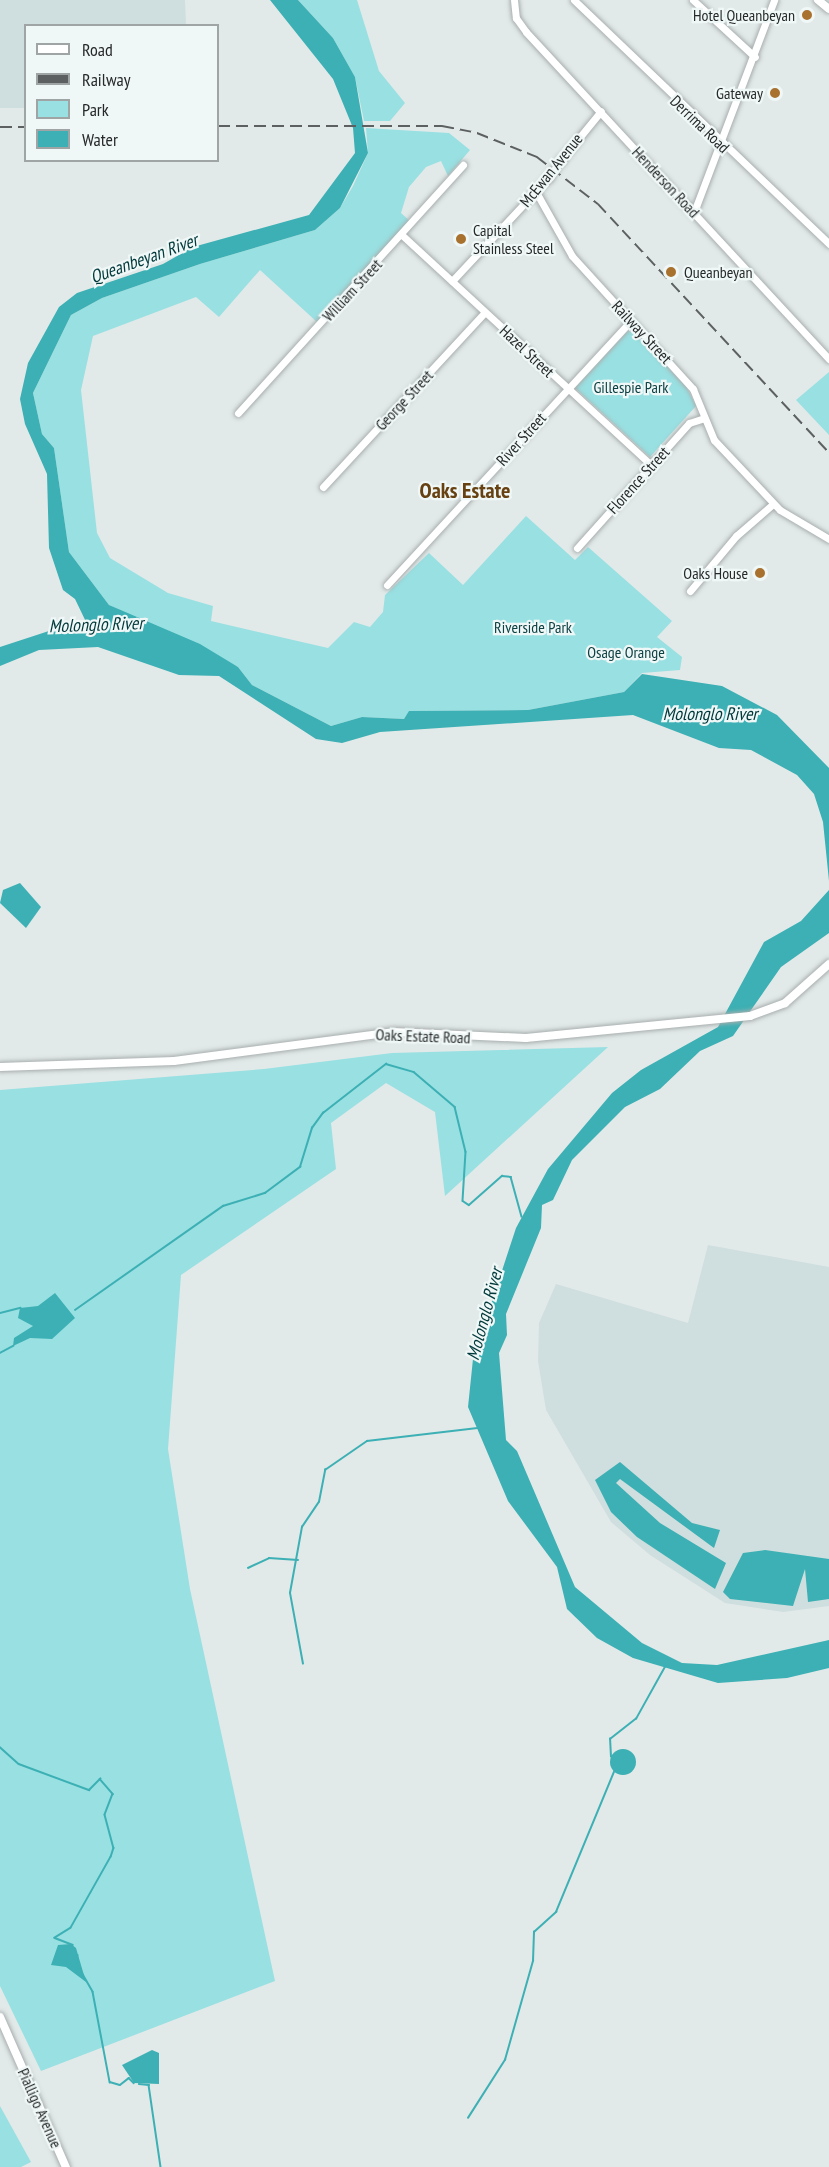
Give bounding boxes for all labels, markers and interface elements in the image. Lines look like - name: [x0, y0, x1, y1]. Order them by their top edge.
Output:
- place label: Hotel Queanbeyan: [693, 5, 795, 25]
- marker: Hotel Queanbeyan: [800, 8, 814, 22]
- legend: [24, 24, 219, 162]
- text: Road: [82, 38, 113, 61]
- text: Railway: [82, 68, 131, 91]
- place label: Gateway: [716, 83, 763, 103]
- marker: Gateway: [768, 86, 782, 100]
- street label: Derrima Road: [666, 91, 734, 157]
- text: Park: [82, 98, 109, 121]
- text: Water: [82, 128, 118, 151]
- street label: McEwan Avenue: [515, 129, 587, 211]
- street label: Henderson Road: [628, 142, 704, 222]
- place label: Capital Stainless Steel: [473, 220, 554, 258]
- water label: Queanbeyan River: [87, 230, 201, 288]
- marker: Capital Stainless Steel: [454, 232, 468, 246]
- street label: William Street: [318, 255, 386, 325]
- place label: Queanbeyan: [684, 262, 752, 282]
- marker: Queanbeyan: [662, 263, 680, 281]
- street label: Railway Street: [608, 296, 676, 368]
- street label: Hazel Street: [496, 321, 558, 381]
- street label: George Street: [371, 366, 437, 434]
- park label: Gillespie Park: [593, 377, 669, 397]
- street label: River Street: [492, 408, 550, 470]
- street label: Florence Street: [603, 442, 673, 518]
- district label: Oaks Estate: [420, 478, 510, 504]
- place label: Oaks House: [683, 563, 748, 583]
- marker: Oaks House: [753, 566, 767, 580]
- water label: Molonglo River: [48, 613, 144, 637]
- park label: Riverside Park: [494, 617, 572, 637]
- park label: Osage Orange: [587, 642, 665, 662]
- water label: Molonglo River: [663, 703, 757, 725]
- street label: Oaks Estate Road: [375, 1025, 471, 1047]
- water label: Molonglo River: [462, 1266, 508, 1362]
- street label: Pialligo Avenue: [14, 2065, 66, 2151]

